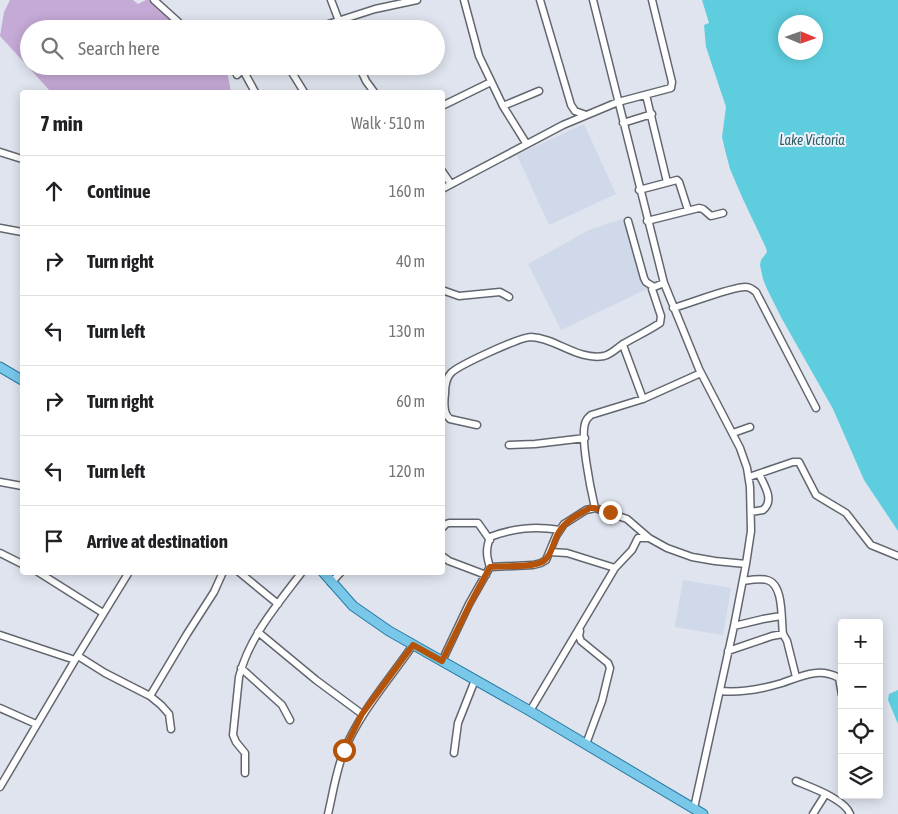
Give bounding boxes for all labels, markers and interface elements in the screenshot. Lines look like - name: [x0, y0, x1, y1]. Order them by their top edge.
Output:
- north arrow: [778, 15, 823, 60]
- search box: [20, 20, 445, 75]
- icon: search: [38, 34, 66, 62]
- text: Search here: [78, 37, 160, 59]
- text: 7 min: [40, 111, 83, 135]
- text: Walk · 510 m: [351, 114, 425, 132]
- water label: Lake Victoria: [779, 132, 845, 148]
- icon: ahead: [40, 177, 68, 205]
- text: Continue: [87, 180, 151, 202]
- text: 160 m: [389, 182, 425, 200]
- icon: right: [40, 247, 68, 275]
- text: Turn right: [87, 250, 154, 272]
- text: 40 m: [396, 252, 425, 270]
- icon: left: [40, 317, 68, 345]
- text: Turn left: [87, 320, 145, 342]
- text: 130 m: [389, 322, 425, 340]
- icon: right: [40, 387, 68, 415]
- text: Turn right: [87, 390, 154, 412]
- text: 60 m: [396, 392, 425, 410]
- icon: left: [40, 457, 68, 485]
- text: Turn left: [87, 460, 145, 482]
- text: 120 m: [389, 462, 425, 480]
- route end: [599, 501, 622, 524]
- icon: arrive: [40, 527, 68, 555]
- text: Arrive at destination: [87, 530, 228, 552]
- map controls: [838, 619, 883, 799]
- button: +: [838, 619, 883, 664]
- button: −: [838, 664, 883, 709]
- button: locate: [838, 709, 883, 754]
- route start: [333, 739, 356, 762]
- button: layers: [838, 754, 883, 799]

